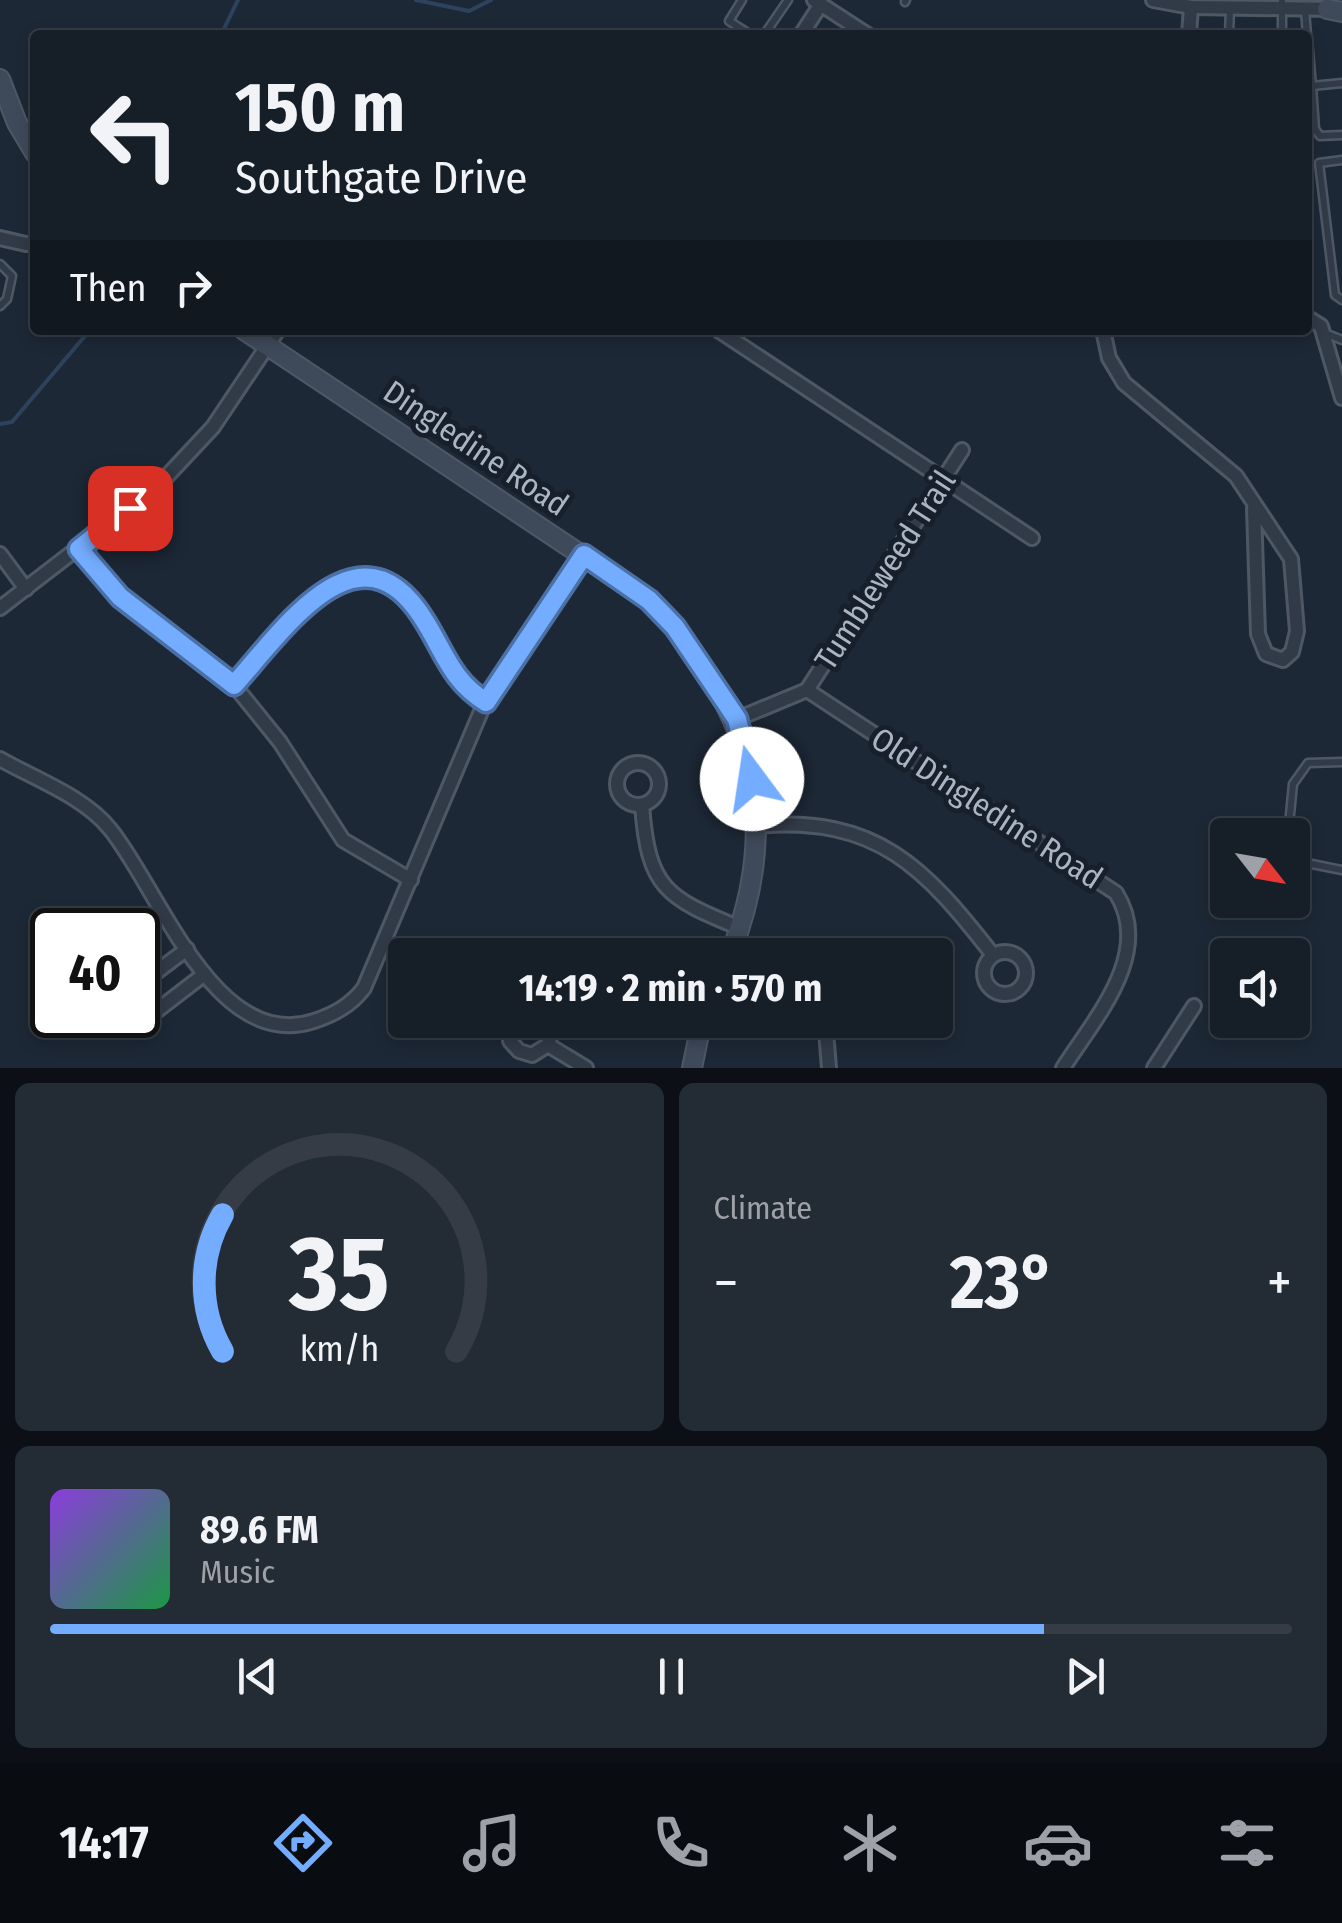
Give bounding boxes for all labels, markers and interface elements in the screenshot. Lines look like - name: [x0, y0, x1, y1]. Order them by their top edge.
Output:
- text: 150 m: [235, 66, 405, 150]
- icon: left: [70, 70, 200, 200]
- text: Southgate Drive: [235, 151, 527, 205]
- icon: right: [166, 260, 221, 315]
- text: Then: [70, 265, 146, 311]
- street label: Dingledine Road: [376, 372, 576, 524]
- street label: Tumbleweed Trail: [807, 463, 963, 677]
- pin: [88, 466, 173, 551]
- icon: arrive: [103, 481, 158, 536]
- street label: Old Dingledine Road: [864, 719, 1110, 897]
- position arrow: [700, 727, 804, 831]
- north arrow: [1210, 818, 1310, 918]
- map controls: [1210, 818, 1310, 1038]
- speed limit sign: 40: [30, 908, 160, 1038]
- button: sound: [1210, 938, 1310, 1038]
- text: 14:19 · 2 min · 570 m: [519, 965, 822, 1011]
- text: Climate: [714, 1189, 812, 1227]
- text: 35: [288, 1212, 389, 1337]
- text: 23°: [950, 1238, 1055, 1328]
- text: −: [714, 1250, 738, 1316]
- text: +: [1267, 1250, 1292, 1316]
- text: km/h: [299, 1328, 379, 1370]
- text: 89.6 FM: [200, 1507, 319, 1553]
- text: Music: [200, 1553, 275, 1591]
- icon: previous: [230, 1649, 285, 1704]
- icon: pause: [644, 1649, 699, 1704]
- icon: next: [1058, 1649, 1113, 1704]
- icon: directions: [268, 1808, 338, 1878]
- icon: music: [457, 1808, 527, 1878]
- icon: phone: [646, 1808, 716, 1878]
- icon: climate: [835, 1808, 905, 1878]
- icon: car: [1023, 1808, 1093, 1878]
- icon: filters: [1212, 1808, 1282, 1878]
- text: 14:17: [59, 1816, 149, 1870]

